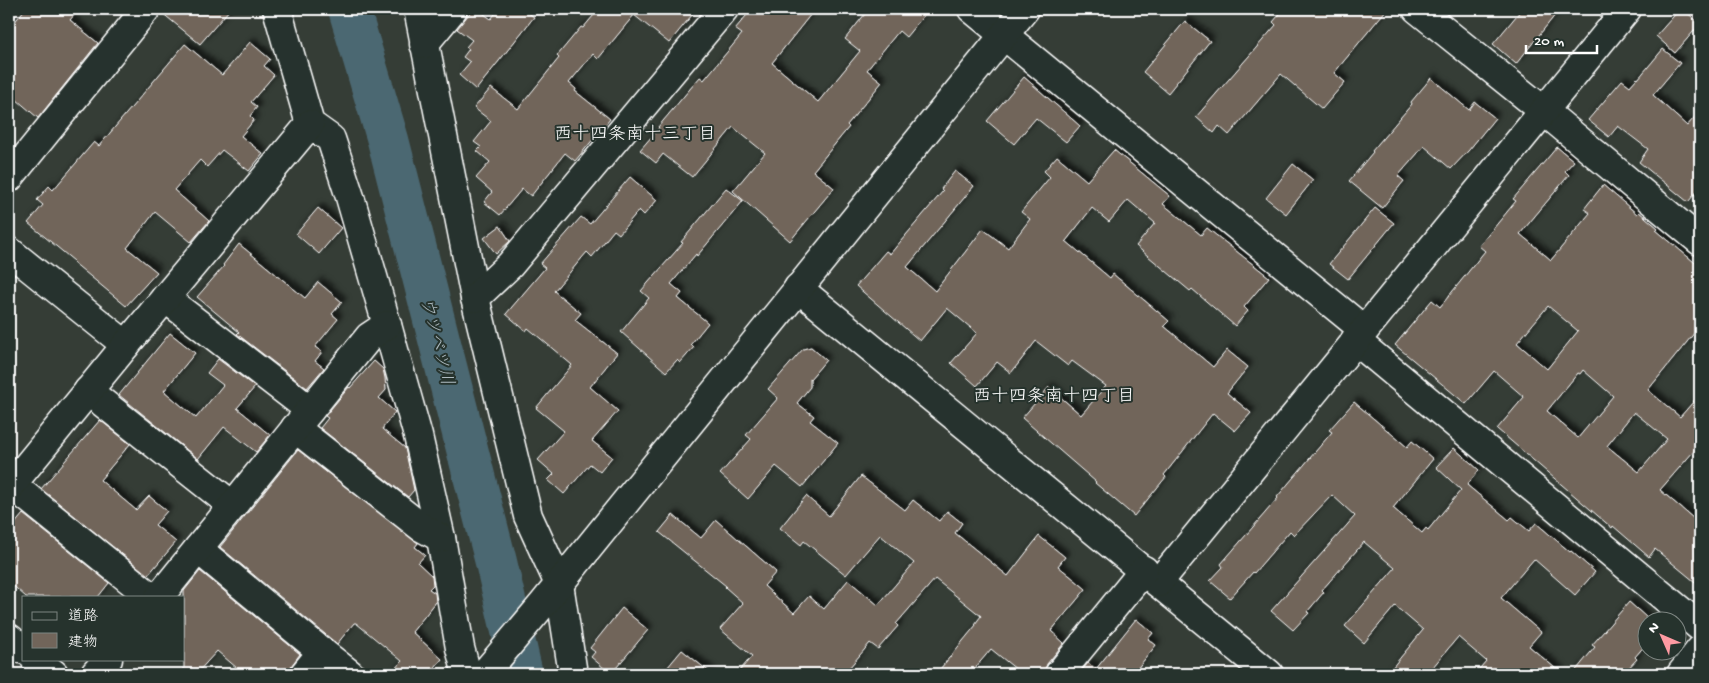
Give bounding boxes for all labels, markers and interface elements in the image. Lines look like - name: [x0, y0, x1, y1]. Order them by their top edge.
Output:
- scale bar: [1526, 22, 1598, 54]
- text: 20 m: [1534, 33, 1564, 51]
- district label: 西十四条南十三丁目: [554, 124, 716, 146]
- water label: ウツベツ川: [414, 295, 457, 388]
- district label: 西十四条南十四丁目: [973, 386, 1135, 408]
- legend: [22, 596, 185, 660]
- text: 道路: [68, 608, 98, 626]
- north arrow: [1636, 610, 1686, 660]
- text: N: [1645, 619, 1664, 638]
- text: 建物: [68, 634, 98, 652]

